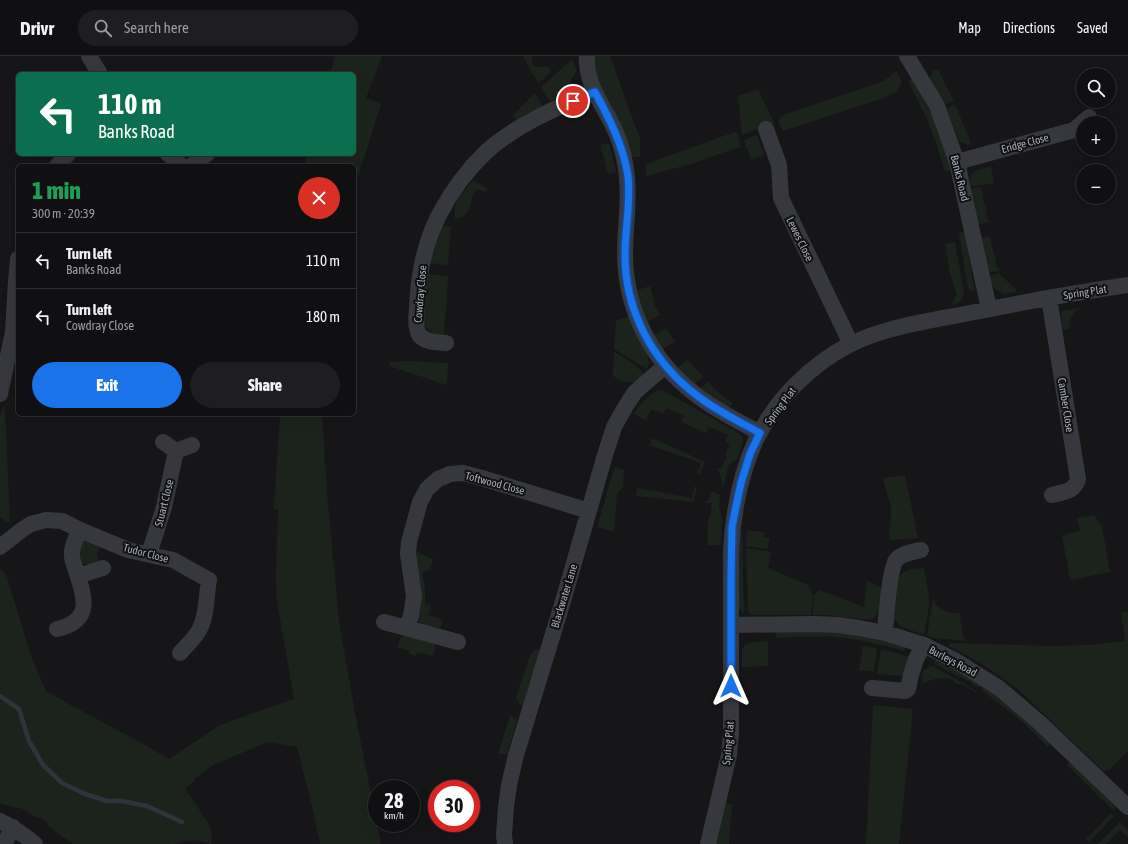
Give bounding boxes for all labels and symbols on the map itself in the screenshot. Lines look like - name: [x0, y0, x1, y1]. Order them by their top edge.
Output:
- pin: [556, 84, 590, 118]
- street label: Eridge Close: [1000, 131, 1050, 155]
- street label: Banks Road: [949, 154, 971, 202]
- street label: Lewes Close: [784, 215, 816, 263]
- street label: Cowdray Close: [412, 265, 428, 323]
- street label: Spring Plat: [1062, 283, 1108, 301]
- street label: Camber Close: [1056, 377, 1076, 433]
- street label: Spring Plat: [762, 385, 798, 427]
- street label: Toftwood Close: [464, 469, 526, 497]
- street label: Stuart Close: [152, 478, 176, 528]
- street label: Tudor Close: [122, 541, 170, 565]
- street label: Blackwater Lane: [549, 563, 579, 629]
- street label: Burleys Road: [927, 643, 979, 679]
- position arrow: [710, 665, 752, 707]
- street label: Spring Plat: [720, 721, 736, 765]
- speed limit sign: 30: [428, 780, 480, 832]

